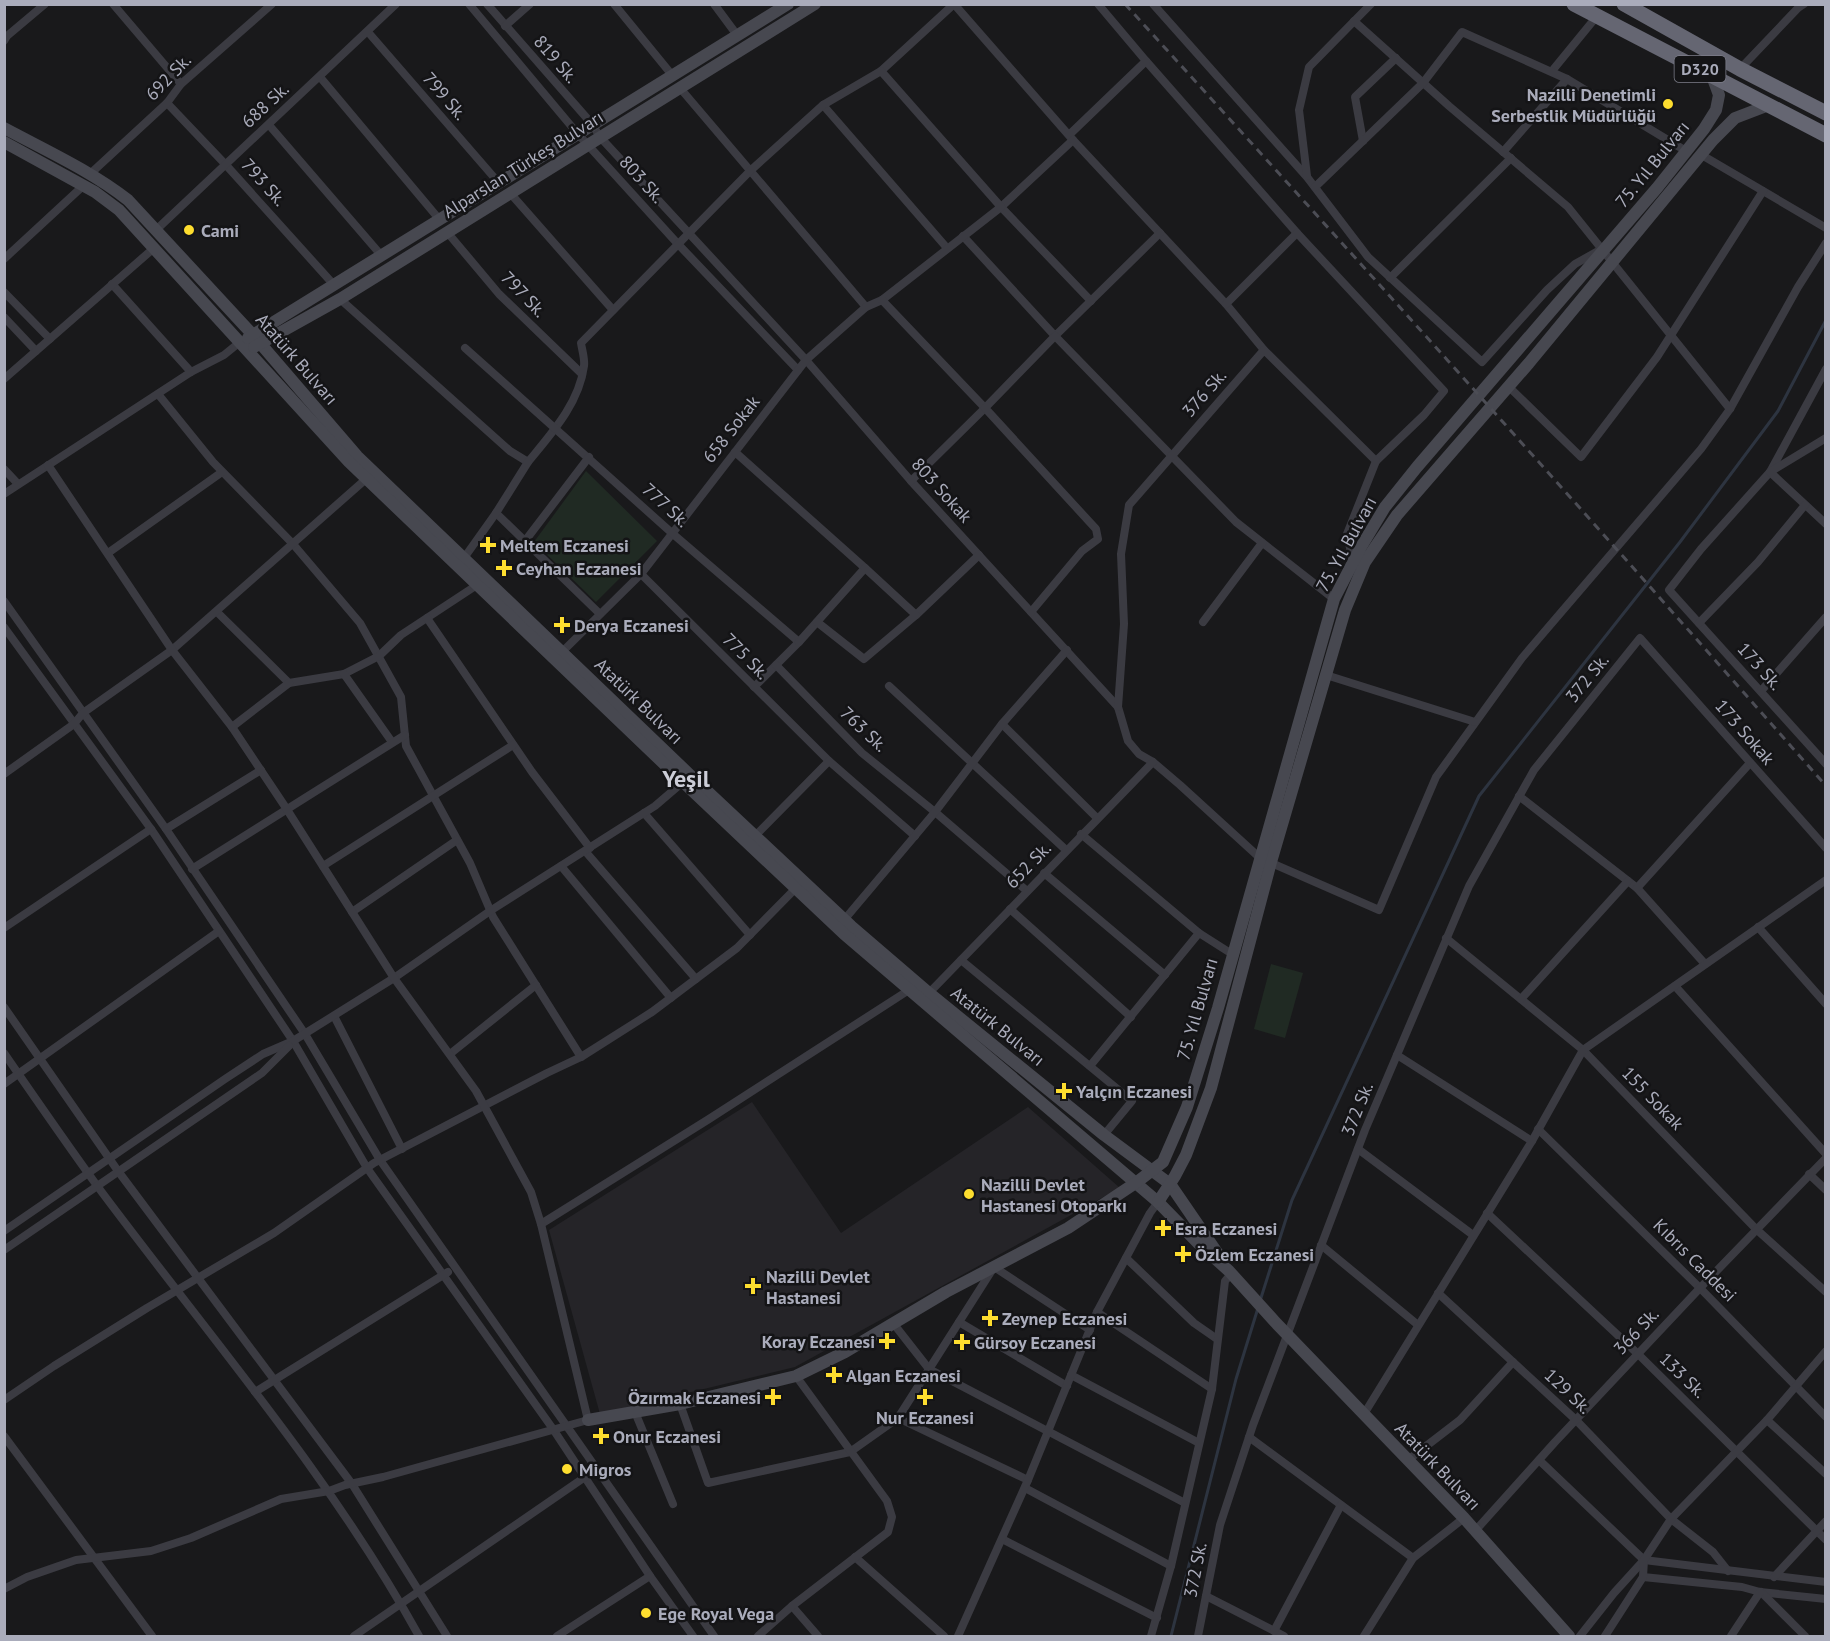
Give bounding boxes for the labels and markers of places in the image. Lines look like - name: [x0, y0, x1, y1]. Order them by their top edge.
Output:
- place label: Nazilli Denetimli Serbestlik Müdürlüğü: [1491, 83, 1656, 127]
- marker: Nazilli Denetimli Serbestlik Müdürlüğü: [1661, 97, 1675, 111]
- place label: Cami: [201, 219, 239, 242]
- marker: Cami: [182, 223, 196, 237]
- place label: Meltem Eczanesi: [500, 534, 629, 557]
- marker: Meltem Eczanesi: [481, 538, 495, 552]
- place label: Ceyhan Eczanesi: [516, 557, 642, 580]
- marker: Ceyhan Eczanesi: [497, 561, 511, 575]
- place label: Derya Eczanesi: [574, 614, 689, 637]
- marker: Derya Eczanesi: [555, 618, 569, 632]
- place label: Yalçın Eczanesi: [1075, 1080, 1192, 1103]
- marker: Yalçın Eczanesi: [1057, 1084, 1071, 1098]
- place label: Nazilli Devlet Hastanesi Otoparkı: [981, 1173, 1127, 1217]
- marker: Nazilli Devlet Hastanesi Otoparkı: [962, 1187, 976, 1201]
- place label: Esra Eczanesi: [1175, 1217, 1277, 1240]
- marker: Esra Eczanesi: [1156, 1221, 1170, 1235]
- place label: Özlem Eczanesi: [1195, 1243, 1314, 1266]
- marker: Özlem Eczanesi: [1176, 1247, 1190, 1261]
- place label: Nazilli Devlet Hastanesi: [766, 1265, 870, 1309]
- marker: Nazilli Devlet Hastanesi: [744, 1277, 762, 1295]
- place label: Zeynep Eczanesi: [1002, 1307, 1127, 1330]
- marker: Zeynep Eczanesi: [983, 1311, 997, 1325]
- place label: Koray Eczanesi: [762, 1330, 875, 1353]
- place label: Gürsoy Eczanesi: [974, 1331, 1096, 1354]
- marker: Koray Eczanesi: [880, 1334, 894, 1348]
- marker: Gürsoy Eczanesi: [955, 1335, 969, 1349]
- place label: Algan Eczanesi: [846, 1364, 961, 1387]
- marker: Algan Eczanesi: [827, 1368, 841, 1382]
- place label: Özırmak Eczanesi: [628, 1386, 761, 1409]
- marker: Özırmak Eczanesi: [766, 1390, 780, 1404]
- marker: Nur Eczanesi: [918, 1390, 932, 1404]
- place label: Nur Eczanesi: [876, 1406, 974, 1429]
- place label: Onur Eczanesi: [613, 1425, 721, 1448]
- marker: Onur Eczanesi: [594, 1429, 608, 1443]
- place label: Migros: [579, 1458, 632, 1481]
- marker: Migros: [560, 1462, 574, 1476]
- place label: Ege Royal Vega: [658, 1602, 774, 1625]
- marker: Ege Royal Vega: [639, 1606, 653, 1620]

